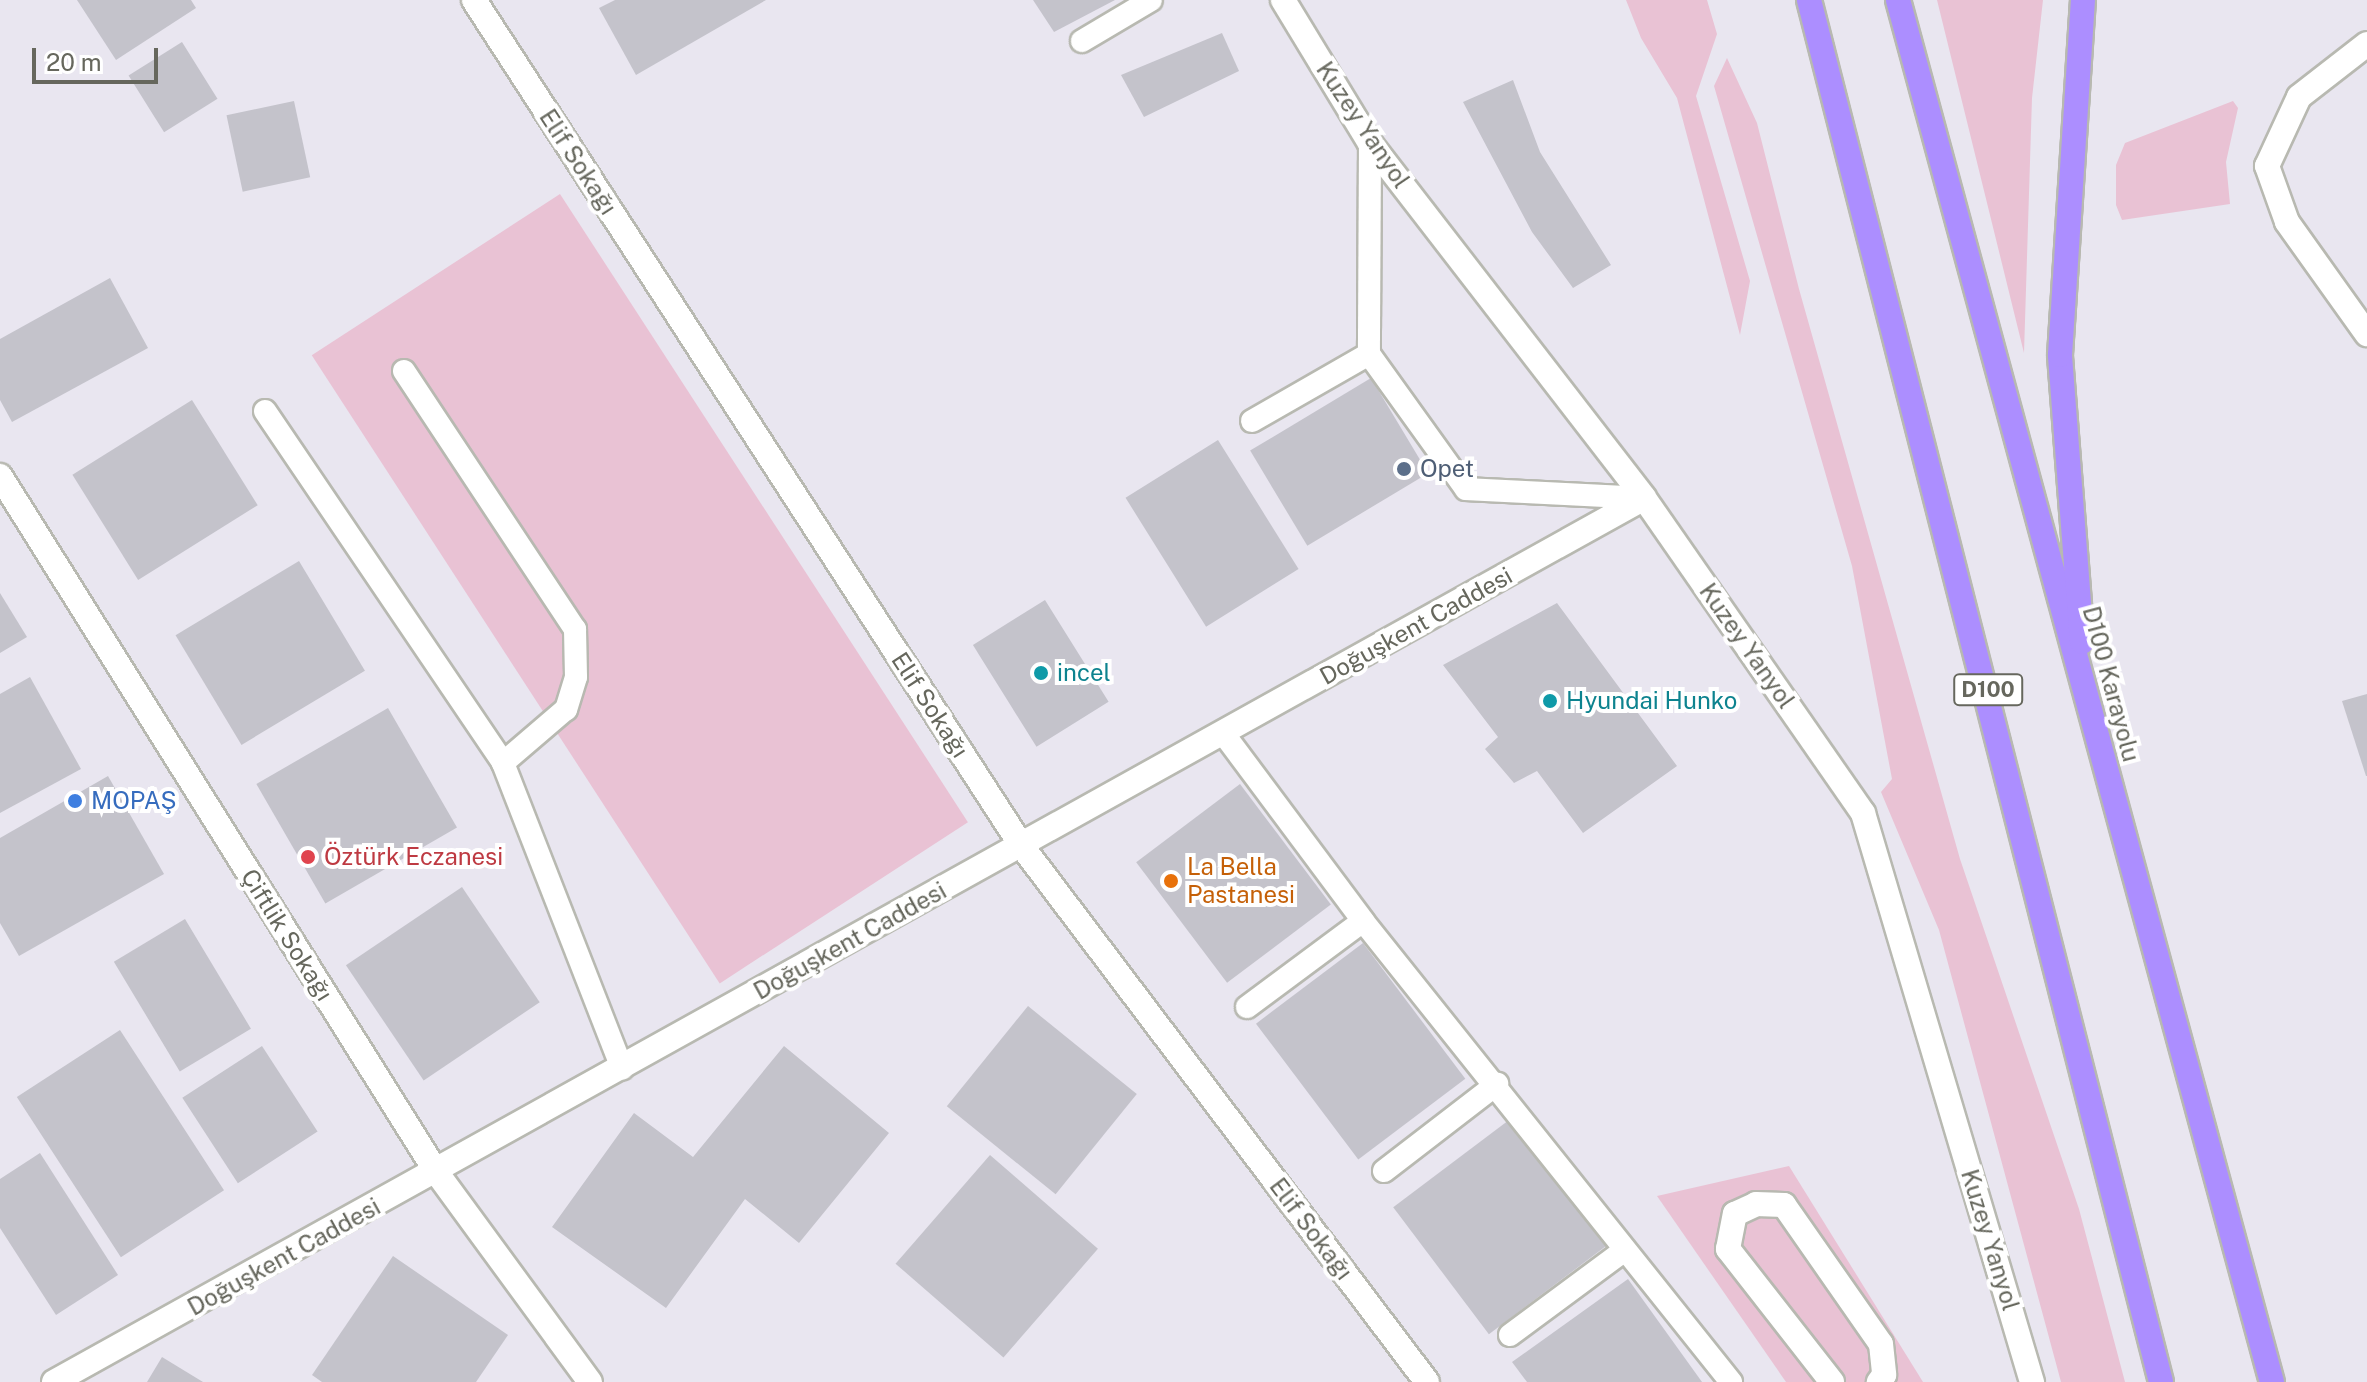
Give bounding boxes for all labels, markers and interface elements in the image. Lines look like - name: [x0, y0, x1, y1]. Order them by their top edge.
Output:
- scale bar: [36, 32, 162, 82]
- text: 20 m: [46, 48, 102, 76]
- street label: Kuzey Yanyol: [1310, 56, 1416, 194]
- street label: Elif Sokağı: [533, 104, 623, 220]
- place label: Opet: [1420, 455, 1474, 483]
- marker: Opet: [1395, 460, 1413, 478]
- street label: Doğuşkent Caddesi: [1315, 561, 1517, 691]
- street label: Kuzey Yanyol: [1693, 578, 1801, 714]
- street label: D100 Karayolu: [2076, 603, 2146, 765]
- street label: Elif Sokağı: [885, 647, 975, 763]
- place label: incel: [1057, 659, 1111, 687]
- marker: incel: [1032, 664, 1050, 682]
- road number: D100: [1952, 672, 2024, 708]
- place label: Hyundai Hunko: [1566, 687, 1737, 715]
- marker: Hyundai Hunko: [1541, 692, 1559, 710]
- place label: MOPAŞ: [91, 787, 176, 815]
- marker: MOPAŞ: [66, 792, 84, 810]
- place label: Öztürk Eczanesi: [324, 843, 503, 871]
- marker: Öztürk Eczanesi: [299, 848, 317, 866]
- place label: La Bella Pastanesi: [1187, 853, 1295, 909]
- street label: Çiftlik Sokağı: [235, 864, 339, 1006]
- marker: La Bella Pastanesi: [1162, 872, 1180, 890]
- street label: Doğuşkent Caddesi: [749, 876, 951, 1006]
- street label: Kuzey Yanyol: [1955, 1166, 2025, 1314]
- street label: Elif Sokağı: [1263, 1172, 1359, 1286]
- street label: Doğuşkent Caddesi: [183, 1192, 385, 1322]

